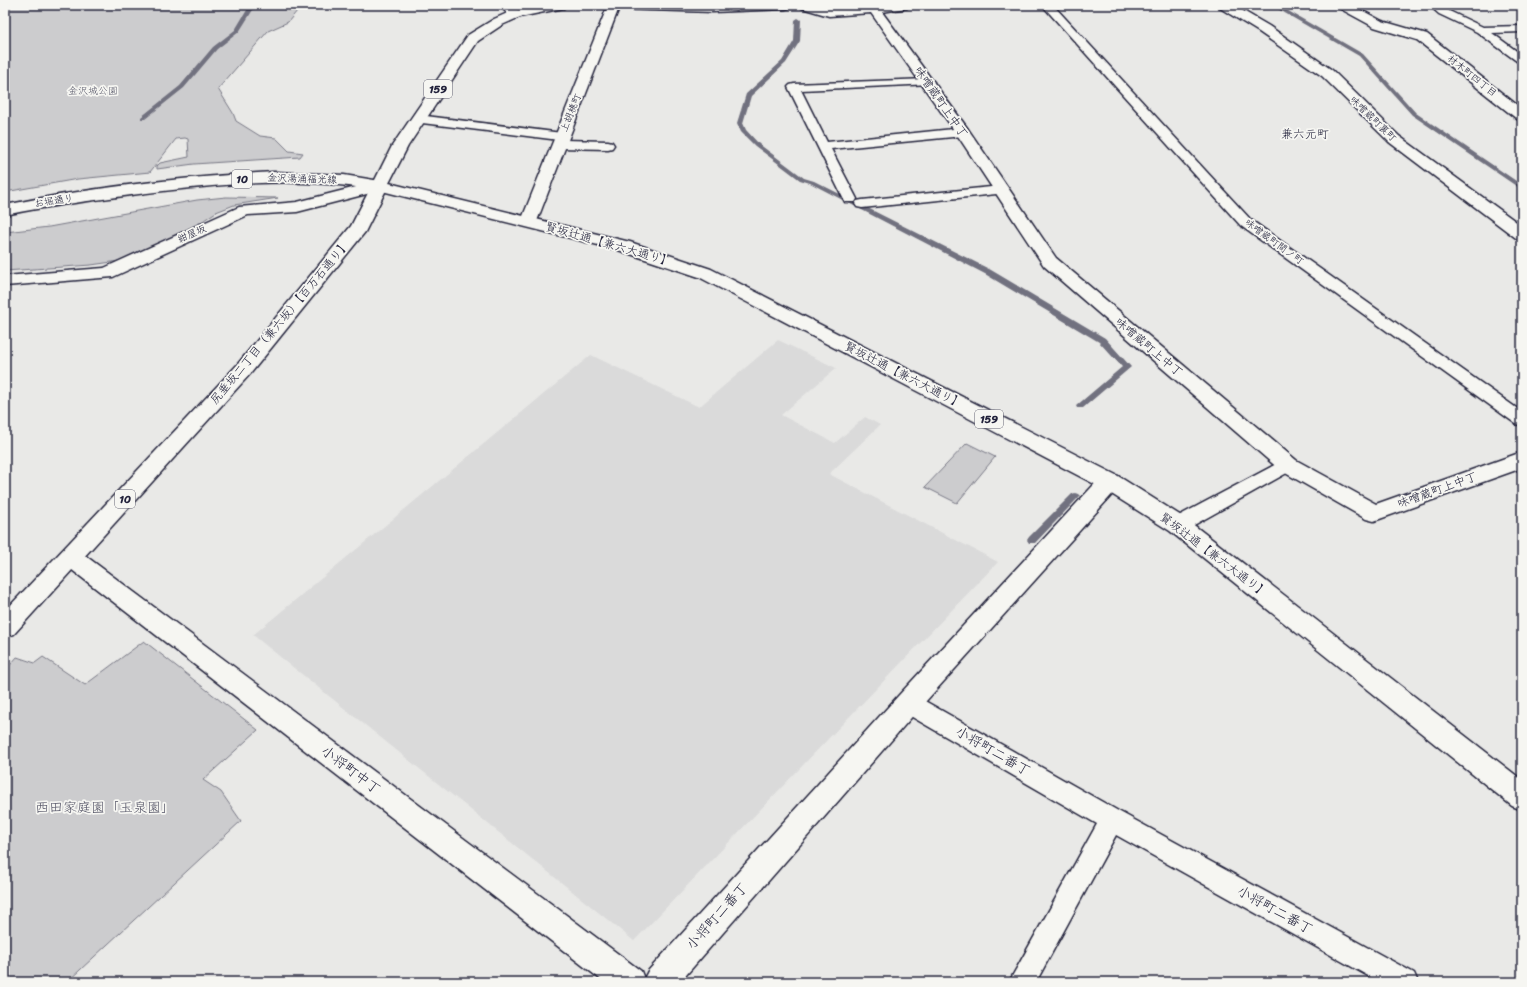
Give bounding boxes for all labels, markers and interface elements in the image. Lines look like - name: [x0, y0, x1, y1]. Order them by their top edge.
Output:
- street label: 材木町四丁目: [1443, 50, 1501, 102]
- street label: 味噌蔵町上中丁: [908, 61, 974, 143]
- road number: 159: [424, 80, 452, 98]
- park label: 金沢城公園: [68, 82, 118, 100]
- street label: 上胡桃町: [555, 91, 587, 135]
- street label: 味噌蔵町裏町: [1345, 92, 1401, 146]
- district label: 兼六元町: [1281, 123, 1329, 145]
- street label: 金沢湯涌福光線: [267, 169, 337, 189]
- road number: 10: [232, 170, 252, 188]
- street label: お堀通り: [33, 189, 75, 213]
- street label: 味噌蔵町間ノ町: [1240, 214, 1308, 270]
- street label: 賢坂辻通【兼六大通り】: [543, 215, 675, 273]
- street label: 紺屋坂: [175, 220, 209, 248]
- street label: 尻垂坂二丁目（兼六坂）【百万石通り】: [204, 234, 356, 410]
- street label: 味噌蔵町上中丁: [1110, 312, 1188, 382]
- street label: 賢坂辻通【兼六大通り】: [840, 335, 968, 415]
- road number: 159: [975, 410, 1003, 428]
- street label: 味噌蔵町上中丁: [1394, 465, 1480, 515]
- road number: 10: [115, 490, 135, 508]
- street label: 賢坂辻通【兼六大通り】: [1155, 506, 1273, 604]
- street label: 小将町二番丁: [950, 719, 1036, 783]
- street label: 小将町中丁: [316, 739, 386, 801]
- park label: 西田家庭園「玉泉園」: [35, 795, 175, 820]
- street label: 小将町二番丁: [680, 876, 754, 956]
- street label: 小将町二番丁: [1232, 879, 1318, 941]

